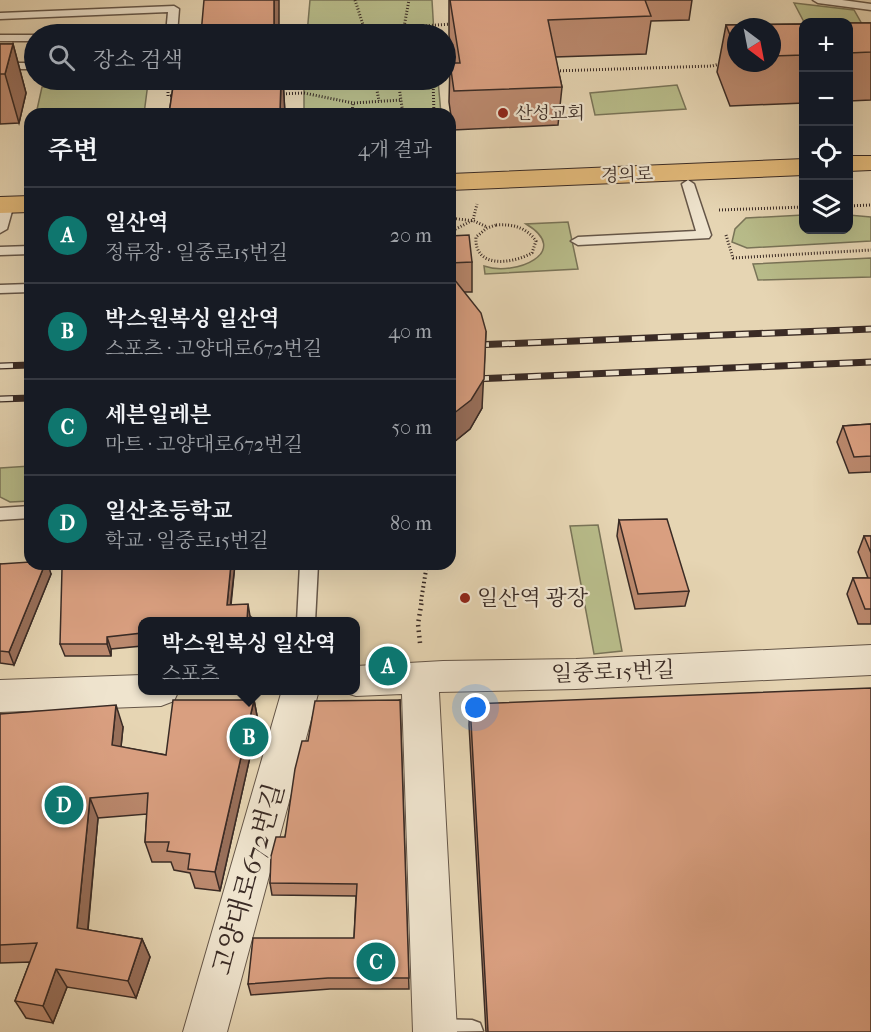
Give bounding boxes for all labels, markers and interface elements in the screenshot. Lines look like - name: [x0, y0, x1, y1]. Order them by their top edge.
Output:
- north arrow: [727, 18, 781, 72]
- map controls: [799, 18, 853, 234]
- button: +: [799, 18, 853, 72]
- search box: [24, 24, 456, 90]
- icon: search: [45, 41, 78, 74]
- text: 장소 검색: [93, 47, 183, 73]
- button: −: [799, 72, 853, 126]
- place label: 산성교회: [515, 103, 585, 124]
- marker: 산성교회: [496, 106, 510, 120]
- button: locate: [799, 126, 853, 180]
- text: 주변: [48, 135, 98, 166]
- text: 4개 결과: [358, 138, 432, 161]
- street label: 경의로: [601, 164, 653, 186]
- button: layers: [799, 180, 853, 234]
- text: 일산역: [105, 210, 169, 236]
- text: A: [61, 224, 74, 247]
- text: 20 m: [390, 224, 432, 247]
- text: 정류장 · 일중로15번길: [105, 241, 288, 264]
- text: 박스원복싱 일산역: [105, 306, 280, 332]
- text: B: [61, 320, 74, 343]
- text: 40 m: [388, 320, 432, 343]
- text: 스포츠 · 고양대로672번길: [105, 337, 322, 360]
- text: 세븐일레븐: [105, 402, 211, 428]
- text: C: [61, 416, 74, 439]
- text: 50 m: [391, 416, 432, 439]
- text: 마트 · 고양대로672번길: [105, 433, 303, 456]
- text: 일산초등학교: [105, 498, 233, 524]
- text: D: [60, 512, 75, 535]
- text: 80 m: [390, 512, 432, 535]
- text: 학교 · 일중로15번길: [105, 529, 269, 552]
- place label: 일산역 광장: [477, 585, 589, 611]
- marker: 일산역 광장: [458, 591, 472, 605]
- popup: [138, 617, 360, 695]
- text: 박스원복싱 일산역: [162, 631, 336, 657]
- pin: A: [368, 644, 408, 688]
- street label: 일중로15번길: [551, 657, 675, 687]
- text: 스포츠: [162, 662, 220, 685]
- your location: [461, 693, 490, 722]
- pin: B: [230, 714, 268, 760]
- street label: 고양대로672번길: [205, 780, 291, 978]
- pin: D: [44, 782, 84, 828]
- pin: C: [356, 940, 395, 984]

